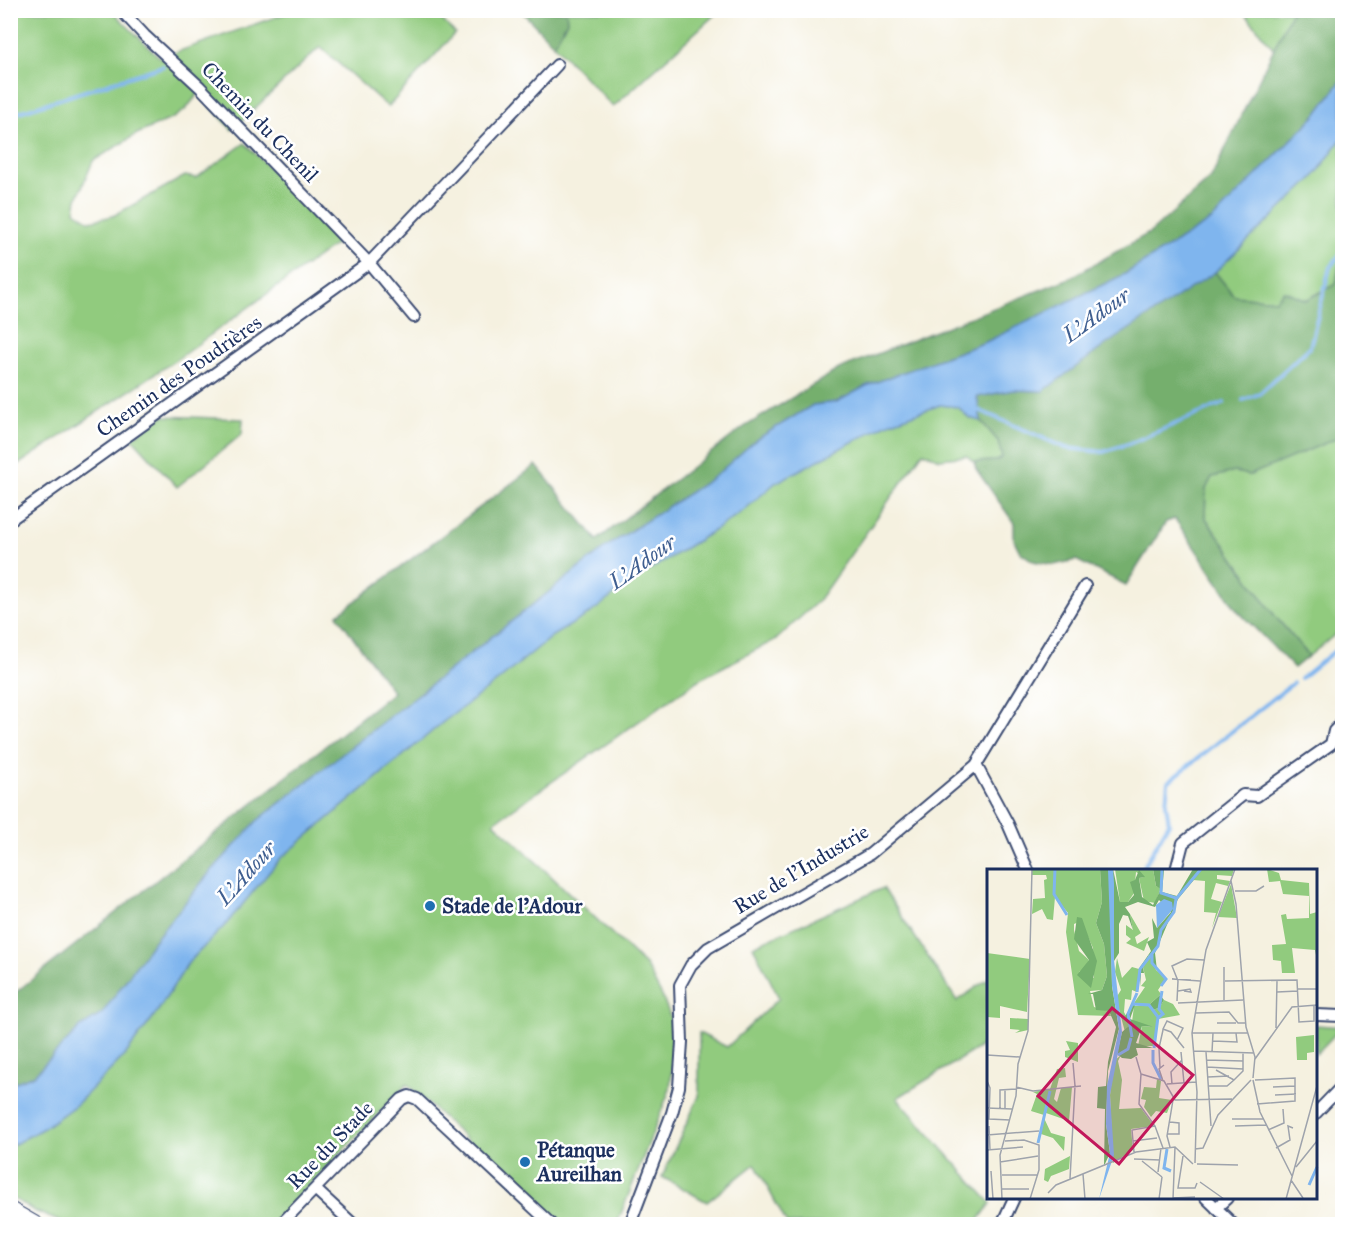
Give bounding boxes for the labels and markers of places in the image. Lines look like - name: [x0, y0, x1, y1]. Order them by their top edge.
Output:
- place label: Stade de l'Adour: [442, 893, 584, 919]
- marker: Stade de l'Adour: [423, 899, 437, 913]
- place label: Pétanque Aureilhan: [535, 1137, 623, 1187]
- marker: Pétanque Aureilhan: [518, 1155, 532, 1169]

